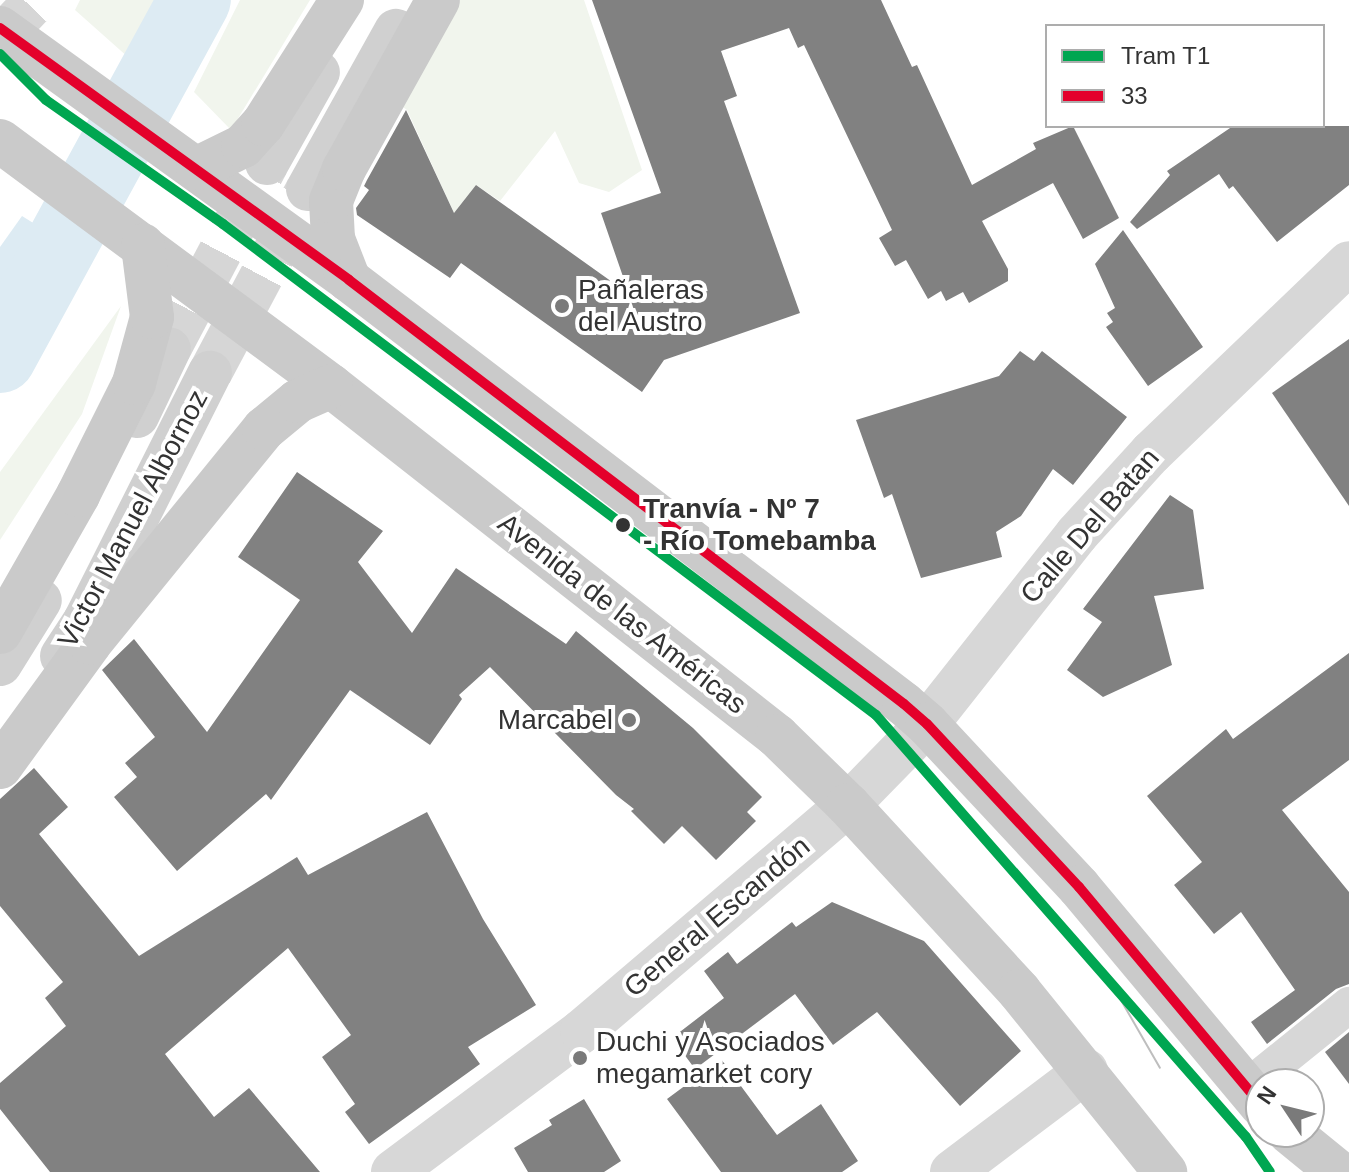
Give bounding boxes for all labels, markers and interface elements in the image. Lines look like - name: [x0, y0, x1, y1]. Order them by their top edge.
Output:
- legend: [1045, 24, 1325, 128]
- text: Tram T1: [1121, 42, 1210, 69]
- text: 33: [1121, 82, 1148, 109]
- place label: Pañaleras del Austro: [578, 273, 704, 339]
- marker: Pañaleras del Austro: [553, 297, 571, 315]
- street label: Victor Manuel Albornoz: [50, 384, 216, 654]
- street label: Calle Del Batan: [1014, 442, 1166, 610]
- place label: Tranvía - Nº 7 - Río Tomebamba: [643, 492, 876, 558]
- street label: Avenida de las Américas: [490, 506, 754, 722]
- marker: Tranvía - Nº 7 - Río Tomebamba: [610, 512, 636, 538]
- place label: Marcabel: [498, 703, 613, 737]
- marker: Marcabel: [620, 711, 638, 729]
- street label: General Escandón: [617, 830, 817, 1004]
- place label: Duchi y Asociados megamarket cory: [596, 1025, 826, 1091]
- marker: Duchi y Asociados megamarket cory: [571, 1049, 589, 1067]
- north arrow: [1245, 1068, 1325, 1148]
- text: N: [1252, 1081, 1281, 1109]

